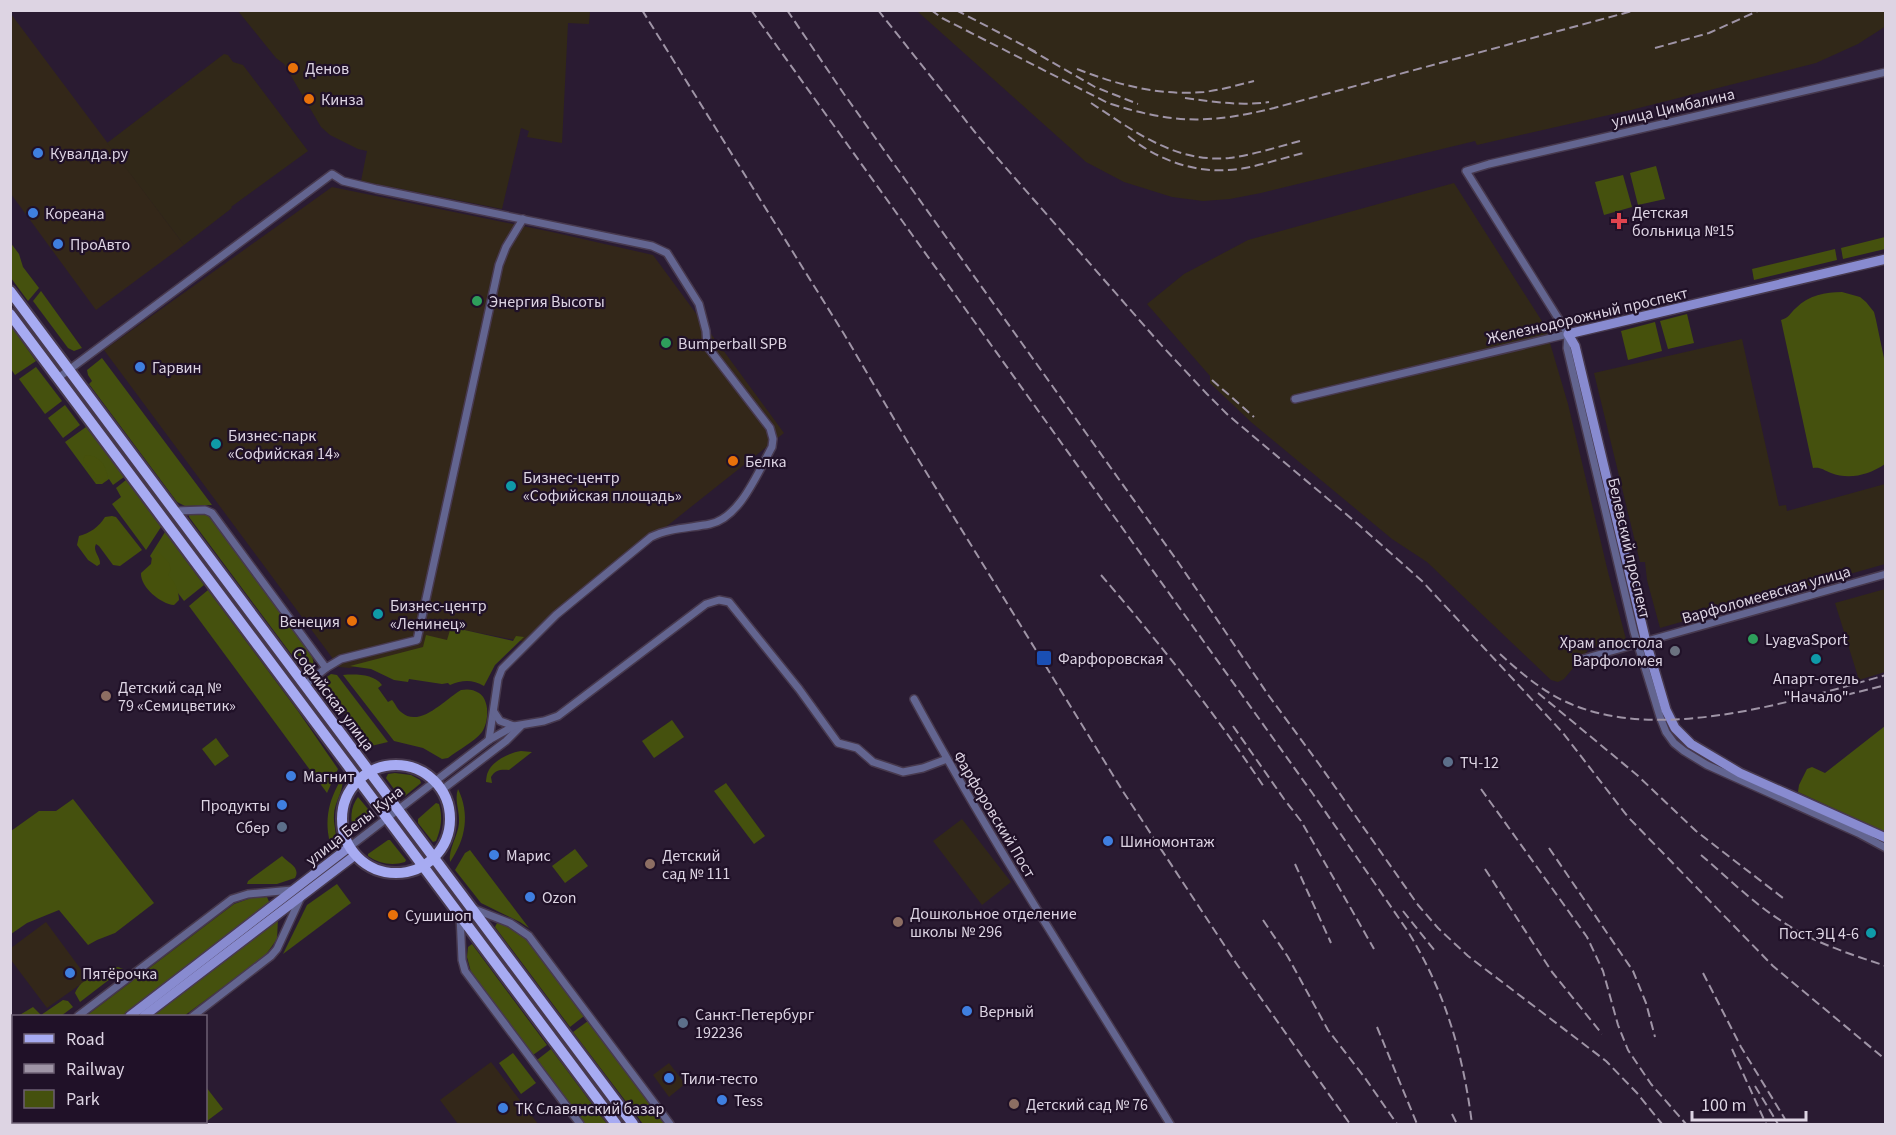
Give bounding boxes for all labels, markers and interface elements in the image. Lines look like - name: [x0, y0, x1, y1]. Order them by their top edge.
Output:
- place label: Денов: [305, 58, 349, 80]
- marker: Денов: [286, 61, 300, 75]
- street label: улица Цимбалина: [1609, 83, 1737, 133]
- place label: Кинза: [321, 89, 364, 111]
- marker: Кинза: [302, 92, 316, 106]
- place label: Кувалда.ру: [50, 143, 129, 165]
- marker: Кувалда.ру: [31, 146, 45, 160]
- place label: Детская больница №15: [1632, 202, 1734, 242]
- place label: Кореана: [45, 203, 105, 225]
- marker: Кореана: [26, 206, 40, 220]
- marker: Детская больница №15: [1610, 212, 1628, 230]
- place label: ПроАвто: [70, 234, 130, 256]
- marker: ПроАвто: [51, 237, 65, 251]
- street label: Железнодорожный проспект: [1485, 282, 1690, 350]
- place label: Энергия Высоты: [489, 291, 605, 313]
- marker: Энергия Высоты: [470, 294, 484, 308]
- place label: Bumperball SPB: [678, 333, 787, 355]
- marker: Bumperball SPB: [659, 336, 673, 350]
- place label: Гарвин: [152, 357, 202, 379]
- marker: Гарвин: [133, 360, 147, 374]
- place label: Бизнес-парк «Софийская 14»: [228, 425, 340, 465]
- marker: Бизнес-парк «Софийская 14»: [209, 437, 223, 451]
- place label: Белка: [745, 451, 787, 473]
- marker: Белка: [726, 454, 740, 468]
- place label: Бизнес-центр «Софийская площадь»: [523, 467, 682, 507]
- street label: Белевский проспект: [1602, 476, 1656, 621]
- marker: Бизнес-центр «Софийская площадь»: [504, 479, 518, 493]
- street label: Варфоломеевская улица: [1679, 560, 1853, 630]
- place label: Бизнес-центр «Ленинец»: [390, 595, 487, 635]
- marker: Бизнес-центр «Ленинец»: [371, 607, 385, 621]
- place label: Венеция: [280, 611, 340, 633]
- marker: Венеция: [345, 614, 359, 628]
- place label: LyagvaSport: [1765, 629, 1848, 651]
- place label: Храм апостола Варфоломея: [1560, 632, 1663, 672]
- marker: LyagvaSport: [1746, 632, 1760, 646]
- street label: Софийская улица: [287, 643, 379, 756]
- marker: Храм апостола Варфоломея: [1668, 644, 1682, 658]
- place label: Фарфоровская: [1058, 648, 1164, 670]
- marker: Фарфоровская: [1035, 649, 1053, 667]
- marker: Апарт-отель "Начало": [1809, 652, 1823, 666]
- place label: Апарт-отель "Начало": [1773, 668, 1859, 708]
- place label: Детский сад № 79 «Семицветик»: [118, 677, 236, 717]
- marker: Детский сад № 79 «Семицветик»: [99, 689, 113, 703]
- street label: Фарфоровский Пост: [948, 747, 1041, 882]
- place label: ТЧ-12: [1460, 752, 1499, 774]
- marker: ТЧ-12: [1441, 755, 1455, 769]
- place label: Магнит: [303, 766, 355, 788]
- marker: Магнит: [284, 769, 298, 783]
- street label: улица Белы Куна: [301, 781, 408, 871]
- place label: Продукты: [200, 795, 270, 817]
- marker: Продукты: [275, 798, 289, 812]
- place label: Сбер: [236, 817, 270, 839]
- marker: Сбер: [275, 820, 289, 834]
- place label: Шиномонтаж: [1120, 831, 1215, 853]
- marker: Шиномонтаж: [1101, 834, 1115, 848]
- place label: Марис: [506, 845, 551, 867]
- place label: Детский сад № 111: [662, 845, 730, 885]
- marker: Марис: [487, 848, 501, 862]
- marker: Детский сад № 111: [643, 857, 657, 871]
- place label: Ozon: [542, 887, 577, 909]
- marker: Ozon: [523, 890, 537, 904]
- place label: Дошкольное отделение школы № 296: [910, 903, 1077, 943]
- place label: Сушишоп: [405, 905, 472, 927]
- marker: Сушишоп: [386, 908, 400, 922]
- marker: Дошкольное отделение школы № 296: [891, 915, 905, 929]
- place label: Пост ЭЦ 4-6: [1779, 923, 1859, 945]
- marker: Пост ЭЦ 4-6: [1864, 926, 1878, 940]
- place label: Пятёрочка: [82, 963, 157, 985]
- marker: Пятёрочка: [63, 966, 77, 980]
- place label: Верный: [979, 1001, 1034, 1023]
- place label: Санкт-Петербург 192236: [695, 1004, 815, 1044]
- marker: Верный: [960, 1004, 974, 1018]
- legend: [12, 1015, 207, 1123]
- marker: Санкт-Петербург 192236: [676, 1016, 690, 1030]
- text: Road: [66, 1027, 105, 1052]
- text: Railway: [66, 1057, 125, 1082]
- place label: Тили-тесто: [681, 1068, 758, 1090]
- marker: Тили-тесто: [662, 1071, 676, 1085]
- scale bar: [1692, 1084, 1806, 1122]
- text: Park: [66, 1087, 100, 1112]
- place label: Tess: [734, 1090, 763, 1112]
- marker: Tess: [715, 1093, 729, 1107]
- text: 100 m: [1701, 1093, 1746, 1118]
- place label: Детский сад № 76: [1026, 1094, 1148, 1116]
- marker: Детский сад № 76: [1007, 1097, 1021, 1111]
- place label: ТК Славянский базар: [515, 1098, 665, 1120]
- marker: ТК Славянский базар: [496, 1101, 510, 1115]

